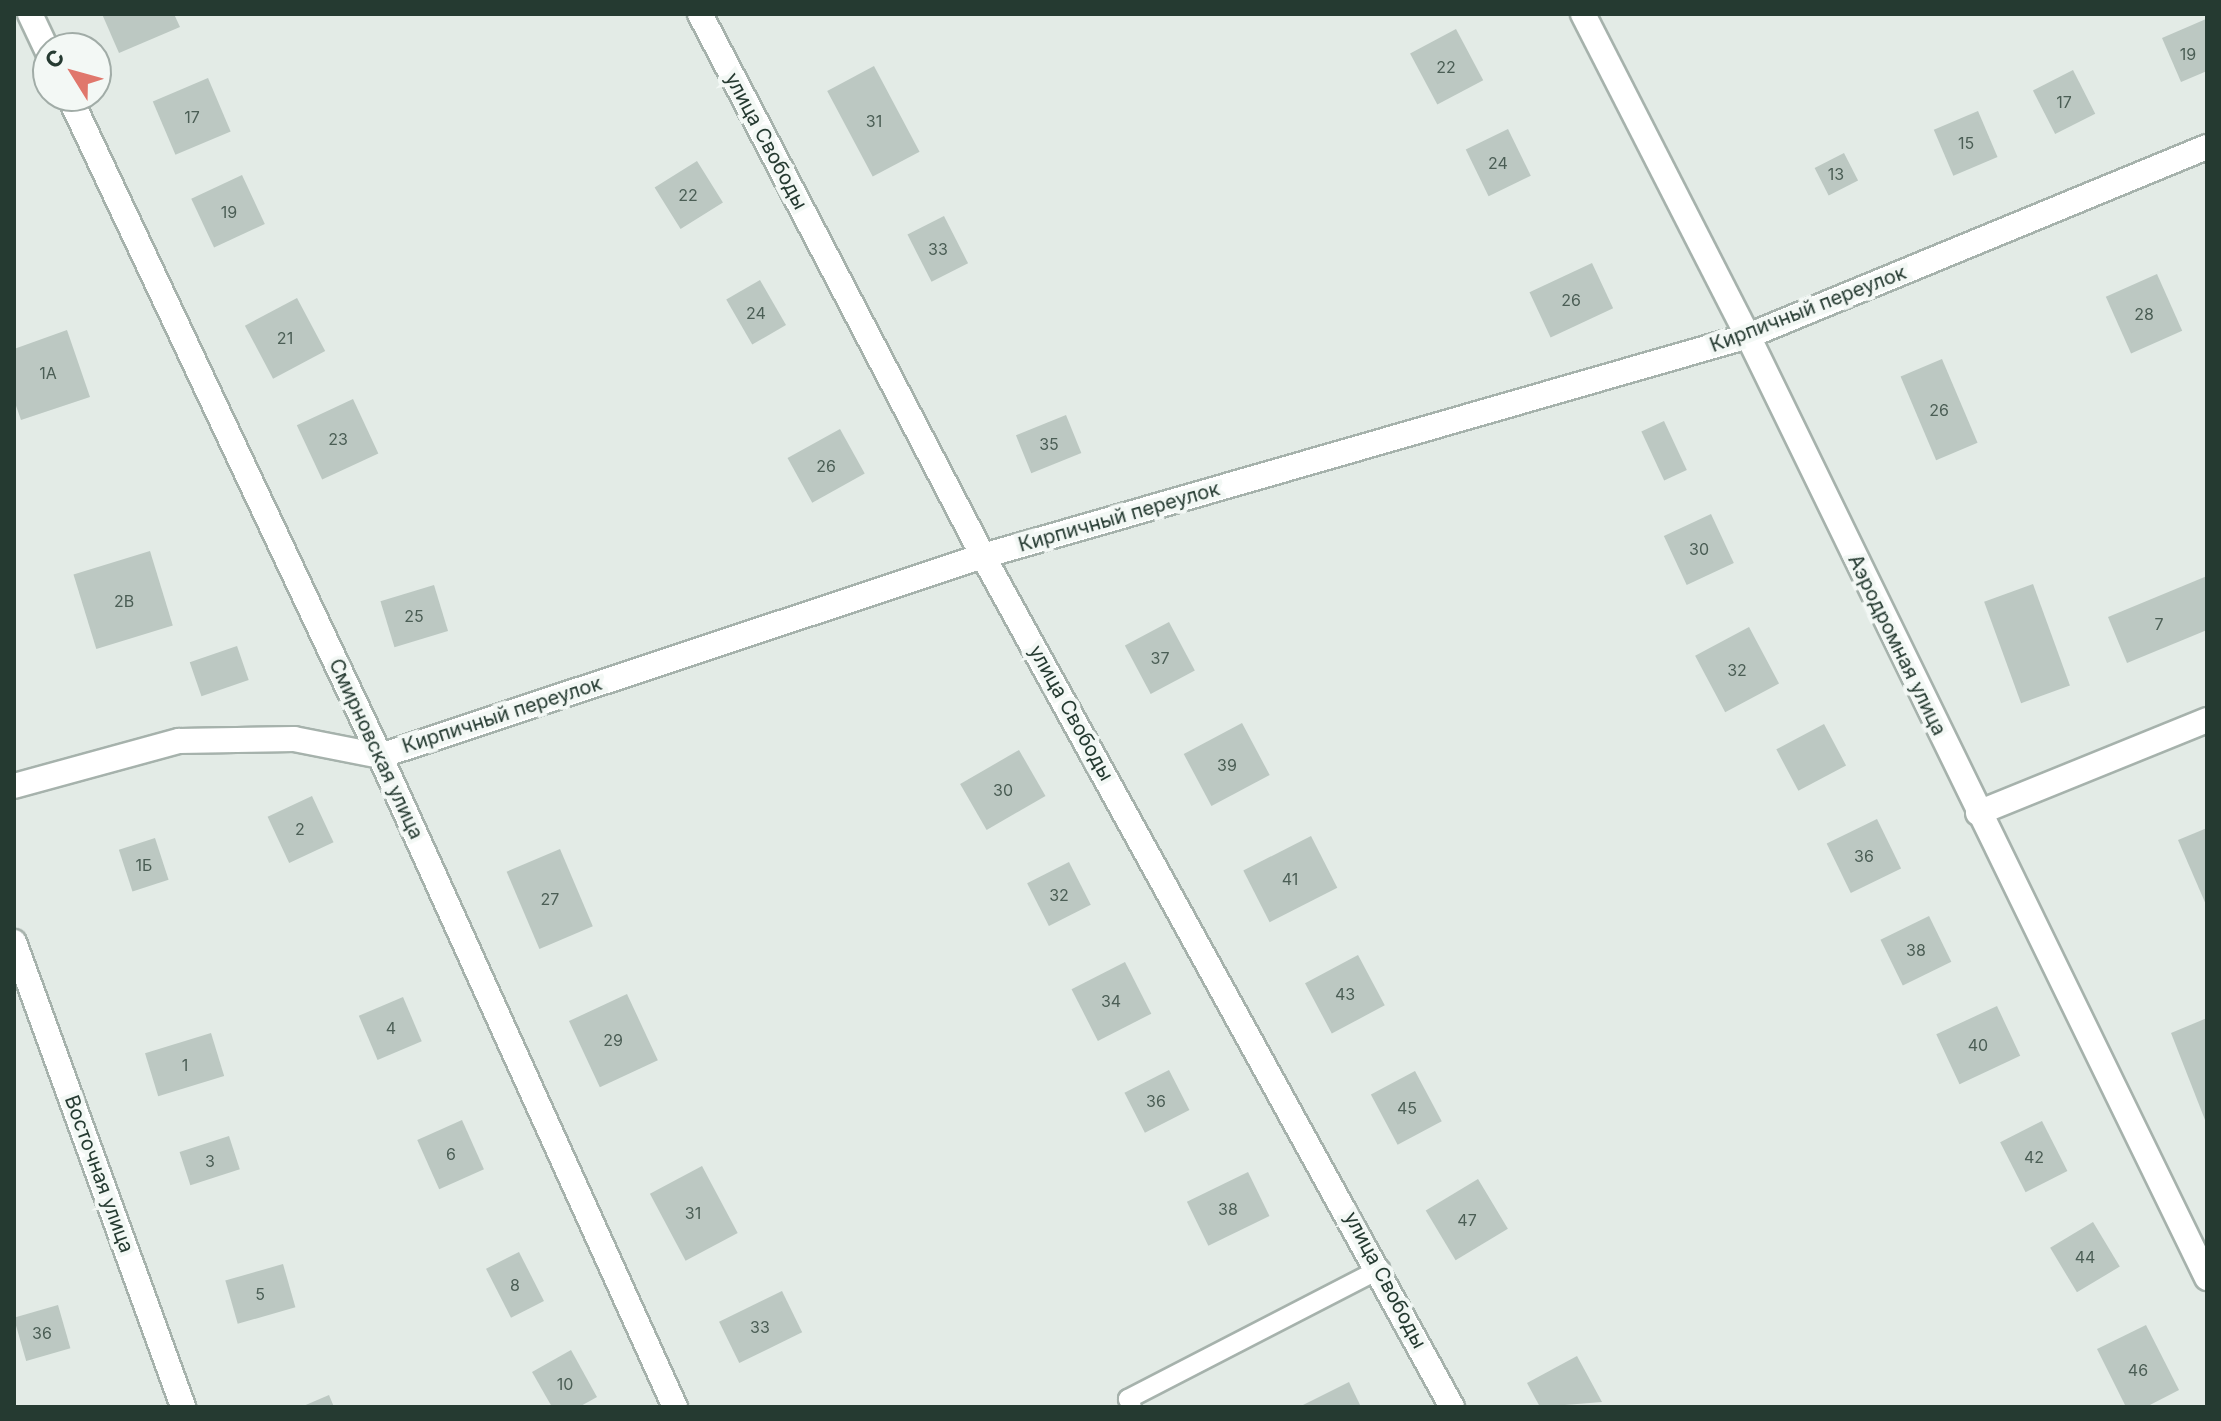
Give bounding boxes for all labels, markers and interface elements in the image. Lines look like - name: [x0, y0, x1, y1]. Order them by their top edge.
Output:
- north arrow: [32, 32, 112, 112]
- text: С: [39, 44, 70, 73]
- house number: 19: [2180, 44, 2196, 64]
- house number: 22: [1436, 57, 1456, 77]
- street label: улица Свободы: [720, 68, 812, 214]
- house number: 17: [2056, 92, 2072, 112]
- house number: 17: [184, 107, 200, 127]
- house number: 31: [866, 111, 882, 131]
- house number: 15: [1958, 133, 1974, 153]
- house number: 24: [1488, 153, 1508, 173]
- house number: 13: [1828, 164, 1844, 184]
- house number: 22: [678, 185, 698, 205]
- house number: 19: [221, 202, 237, 222]
- house number: 33: [928, 239, 948, 259]
- street label: Кирпичный переулок: [1706, 260, 1910, 358]
- house number: 26: [1561, 290, 1581, 310]
- house number: 24: [746, 303, 766, 323]
- house number: 28: [2134, 304, 2154, 324]
- house number: 21: [277, 328, 293, 348]
- house number: 1А: [39, 363, 57, 383]
- house number: 26: [1929, 400, 1949, 420]
- house number: 23: [328, 429, 348, 449]
- house number: 35: [1039, 434, 1059, 454]
- house number: 26: [816, 456, 836, 476]
- street label: Кирпичный переулок: [1016, 477, 1222, 557]
- house number: 30: [1689, 539, 1709, 559]
- street label: Аэродромная улица: [1843, 551, 1951, 739]
- house number: 2В: [114, 591, 134, 611]
- house number: 25: [404, 606, 424, 626]
- house number: 7: [2154, 614, 2164, 634]
- street label: улица Свободы: [1024, 641, 1118, 785]
- house number: 37: [1151, 648, 1169, 668]
- street label: Смирновская улица: [324, 655, 428, 843]
- house number: 32: [1727, 660, 1747, 680]
- street label: Кирпичный переулок: [399, 671, 605, 759]
- house number: 39: [1217, 755, 1237, 775]
- house number: 30: [993, 780, 1013, 800]
- house number: 2: [295, 819, 305, 839]
- house number: 36: [1854, 846, 1874, 866]
- house number: 1Б: [136, 855, 152, 875]
- house number: 41: [1282, 869, 1298, 889]
- house number: 32: [1049, 885, 1069, 905]
- house number: 27: [541, 889, 559, 909]
- house number: 38: [1906, 940, 1926, 960]
- house number: 43: [1335, 984, 1355, 1004]
- house number: 34: [1101, 991, 1121, 1011]
- house number: 4: [386, 1018, 396, 1038]
- house number: 29: [603, 1030, 623, 1050]
- house number: 40: [1968, 1035, 1988, 1055]
- house number: 1: [182, 1055, 188, 1075]
- house number: 36: [1146, 1091, 1166, 1111]
- street label: Восточная улица: [59, 1092, 139, 1256]
- house number: 45: [1397, 1098, 1417, 1118]
- house number: 6: [446, 1144, 456, 1164]
- house number: 42: [2024, 1147, 2044, 1167]
- house number: 3: [205, 1151, 215, 1171]
- house number: 38: [1218, 1199, 1238, 1219]
- house number: 31: [685, 1203, 701, 1223]
- street label: улица Свободы: [1339, 1207, 1431, 1353]
- house number: 47: [1457, 1210, 1477, 1230]
- house number: 44: [2075, 1247, 2095, 1267]
- house number: 8: [510, 1275, 520, 1295]
- house number: 5: [255, 1284, 265, 1304]
- house number: 33: [750, 1317, 770, 1337]
- house number: 36: [32, 1323, 52, 1343]
- house number: 46: [2128, 1360, 2148, 1380]
- house number: 10: [557, 1374, 573, 1394]

